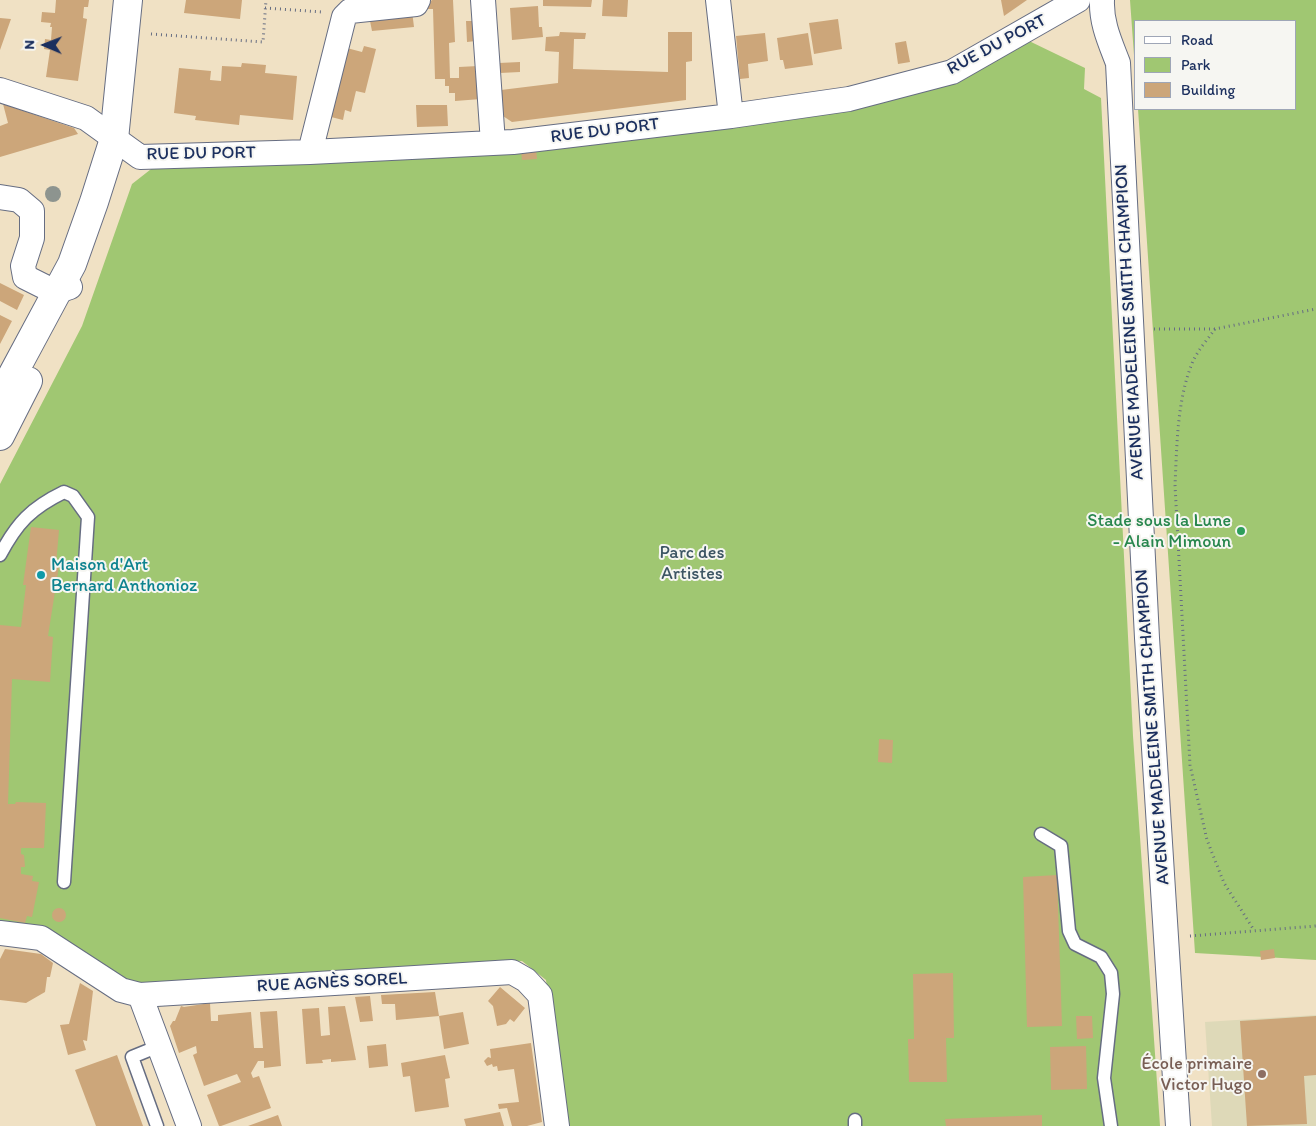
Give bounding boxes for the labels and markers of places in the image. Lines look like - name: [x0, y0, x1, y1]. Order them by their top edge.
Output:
- place label: Stade sous la Lune - Alain Mimoun: [1087, 510, 1231, 552]
- marker: Stade sous la Lune - Alain Mimoun: [1235, 525, 1247, 537]
- place label: Maison d'Art Bernard Anthonioz: [51, 554, 197, 596]
- marker: Maison d'Art Bernard Anthonioz: [35, 569, 47, 581]
- place label: École primaire Victor Hugo: [1141, 1053, 1252, 1096]
- marker: École primaire Victor Hugo: [1256, 1068, 1268, 1080]

